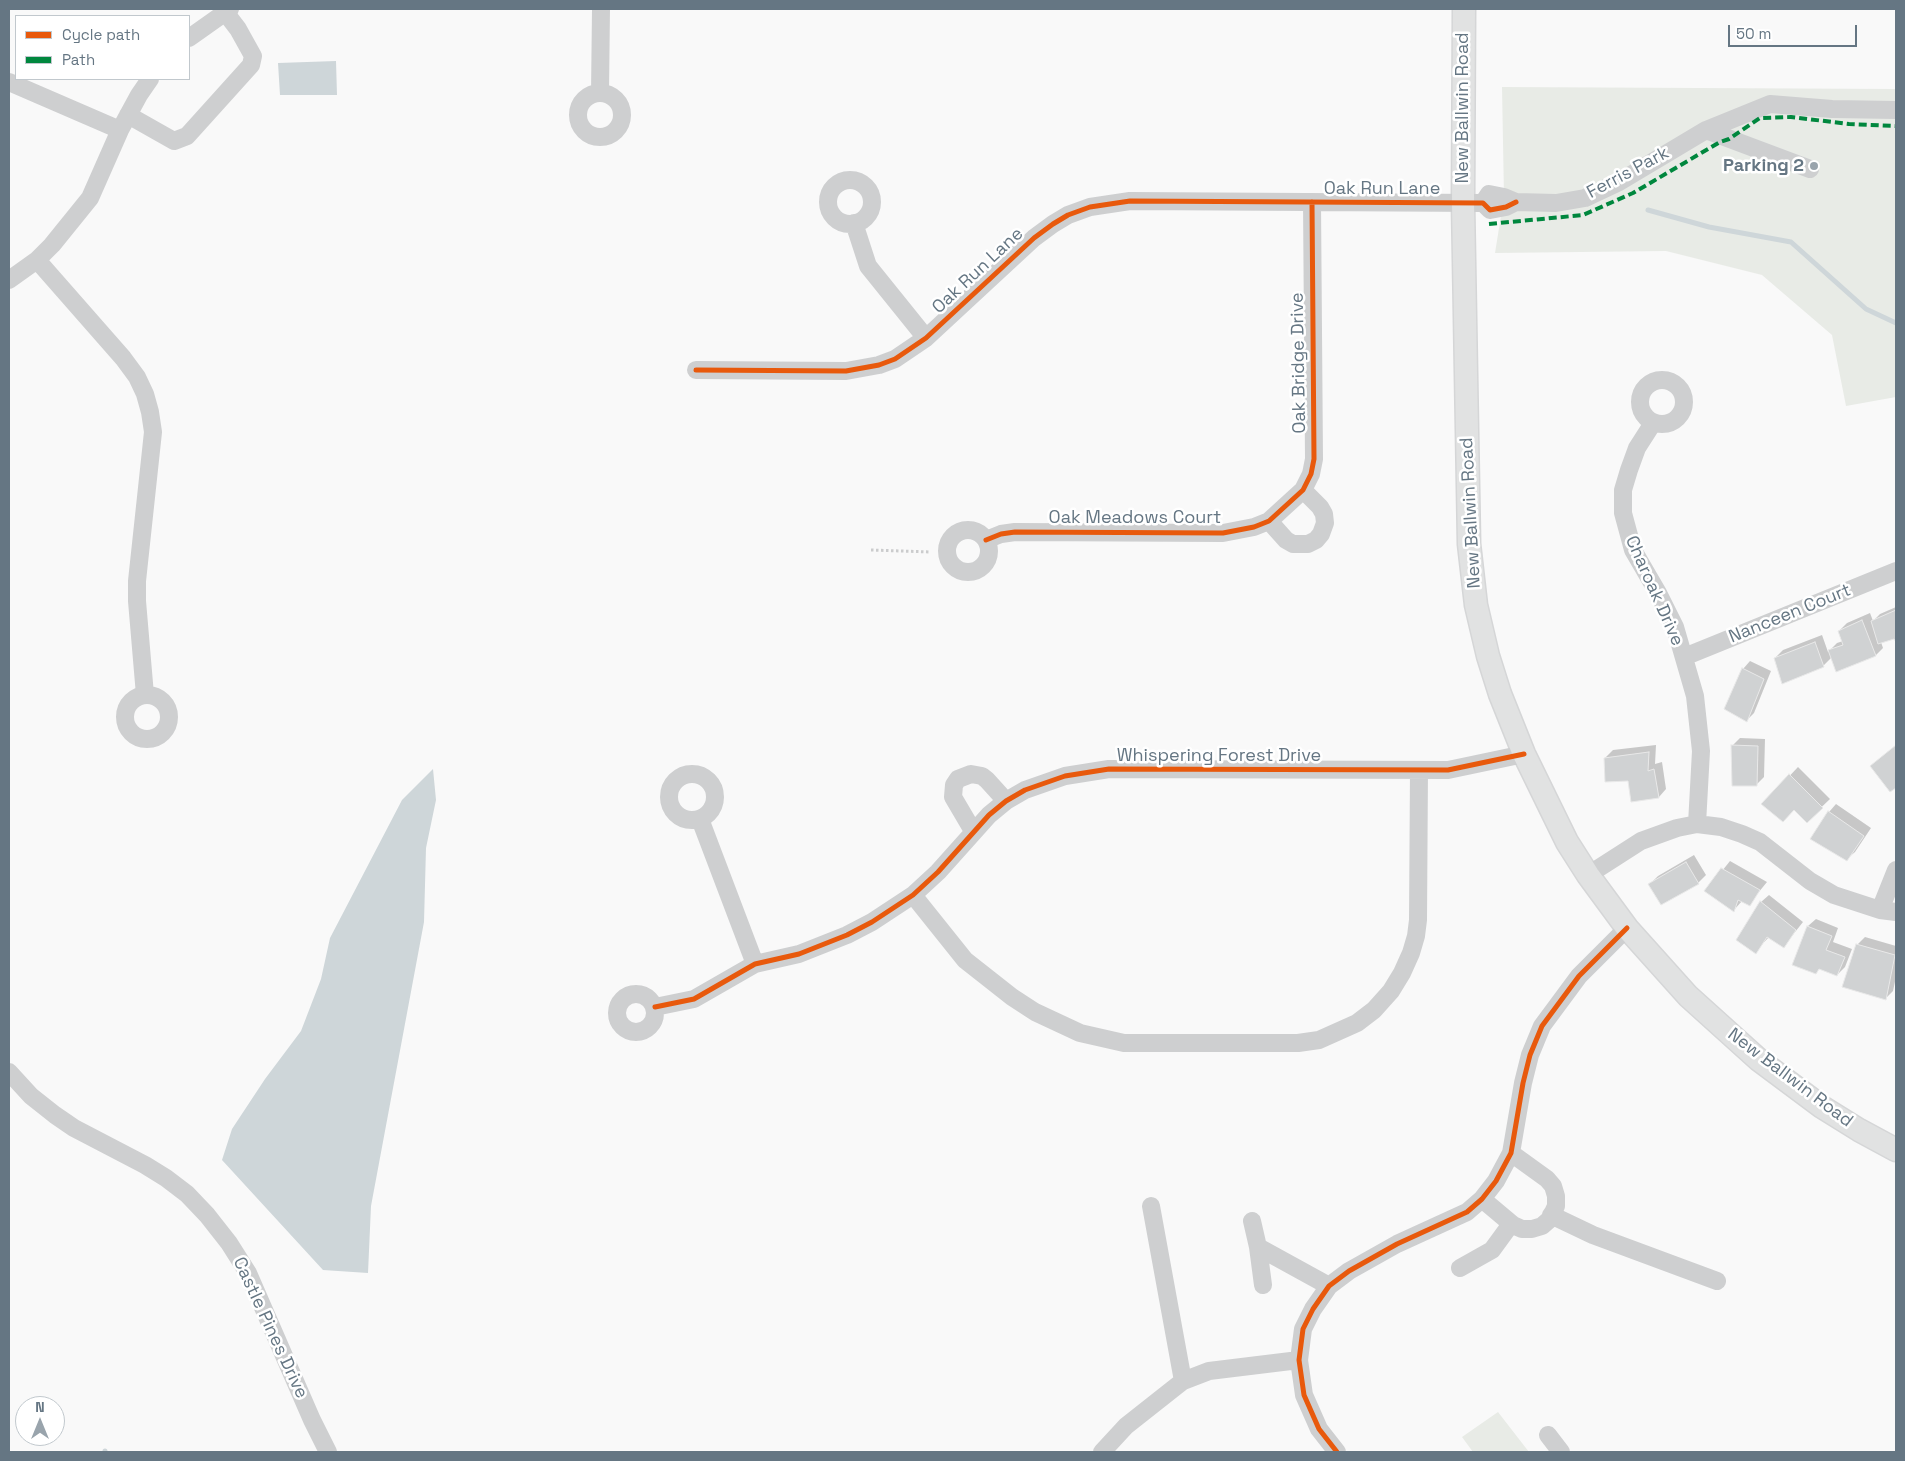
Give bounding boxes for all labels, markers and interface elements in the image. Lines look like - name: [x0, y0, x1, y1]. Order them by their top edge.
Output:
- legend: [15, 15, 190, 80]
- scale bar: [1730, 15, 1859, 47]
- text: 50 m: [1736, 24, 1771, 43]
- text: Cycle path: [62, 25, 140, 44]
- street label: New Ballwin Road: [1452, 32, 1474, 184]
- text: Path: [62, 50, 95, 69]
- street label: Ferris Park: [1583, 142, 1673, 204]
- place label: Parking 2: [1723, 155, 1804, 177]
- marker: Parking 2: [1808, 160, 1820, 172]
- street label: Oak Run Lane: [1324, 178, 1440, 200]
- street label: Oak Run Lane: [928, 223, 1028, 319]
- street label: Oak Bridge Drive: [1287, 292, 1311, 434]
- street label: New Ballwin Road: [1456, 437, 1486, 589]
- street label: Oak Meadows Court: [1049, 507, 1221, 529]
- street label: Charoak Drive: [1620, 533, 1688, 649]
- street label: Nanceen Court: [1726, 580, 1854, 648]
- street label: Whispering Forest Drive: [1117, 745, 1321, 767]
- street label: New Ballwin Road: [1723, 1024, 1857, 1132]
- street label: Castle Pines Drive: [228, 1254, 312, 1402]
- north arrow: [15, 1396, 65, 1446]
- text: N: [35, 1398, 45, 1416]

